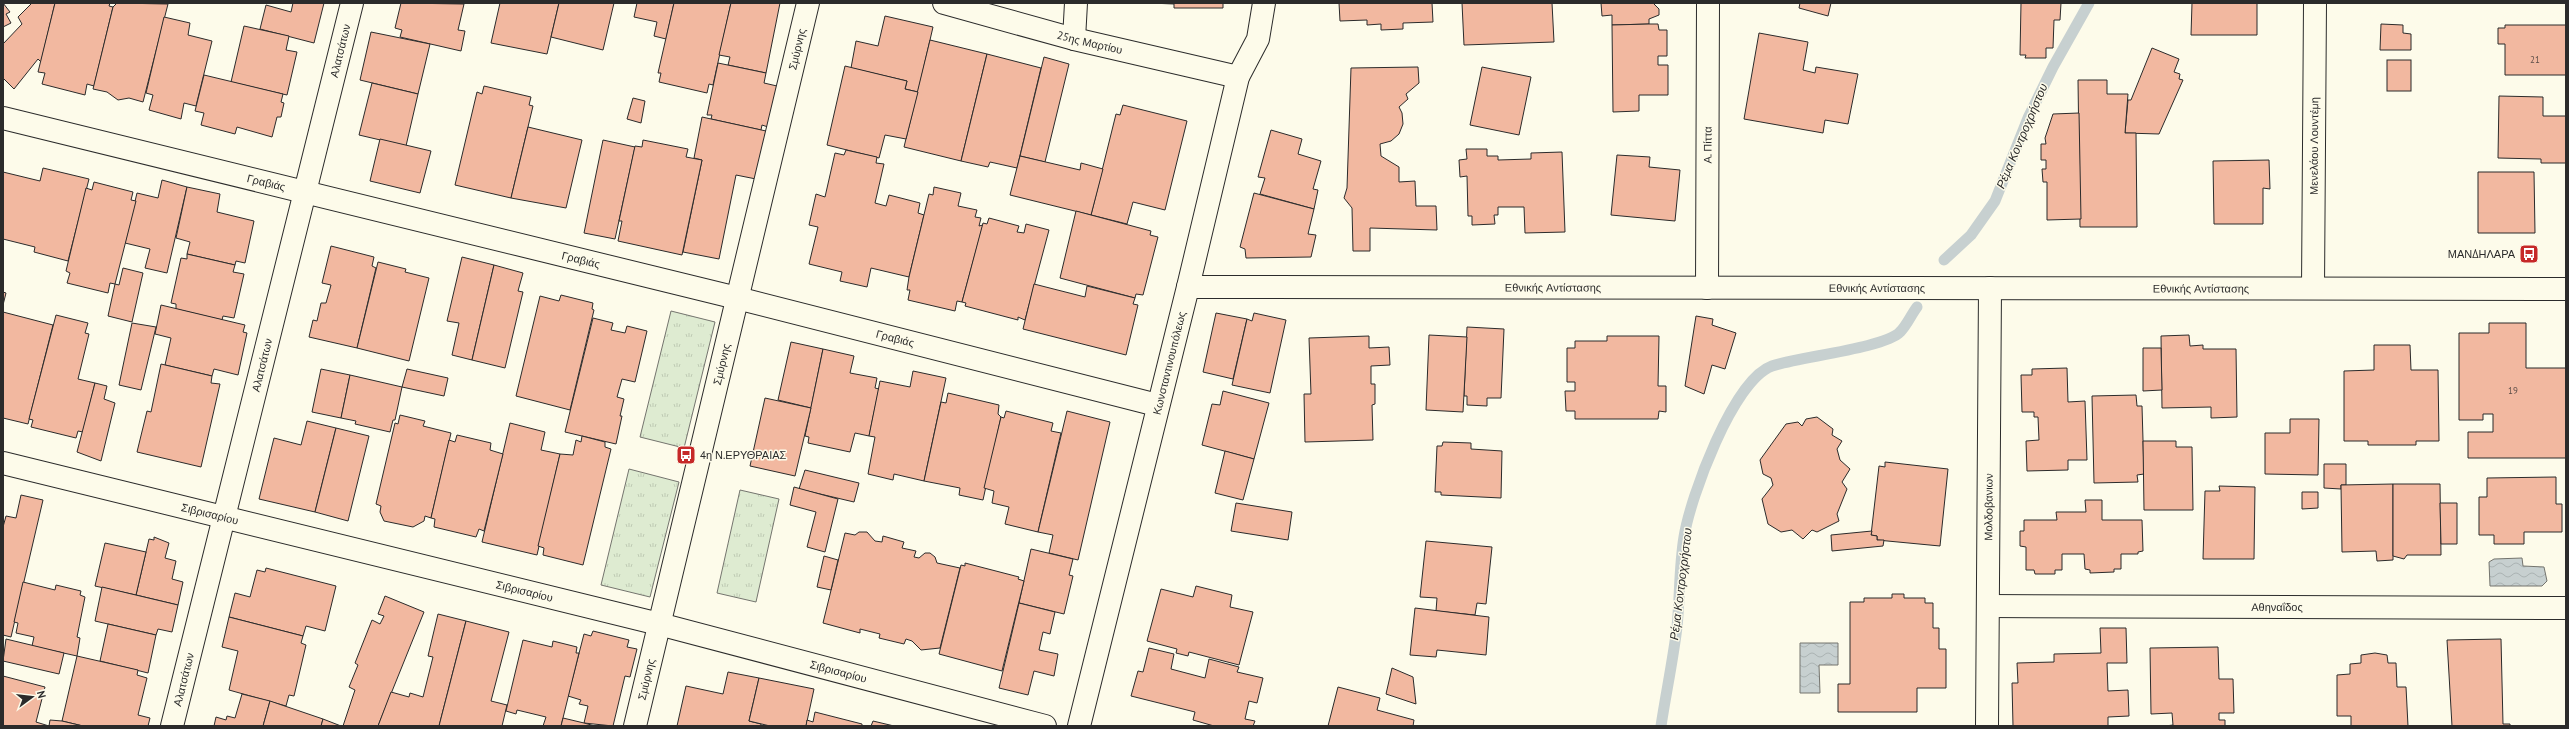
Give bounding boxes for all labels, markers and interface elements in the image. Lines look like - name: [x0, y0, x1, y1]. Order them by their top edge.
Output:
- street label: Αλατσάτων: [327, 22, 354, 79]
- street label: Σμύρνης: [785, 27, 809, 71]
- street label: 25ης Μαρτίου: [1055, 28, 1124, 57]
- house number: 21: [2530, 54, 2540, 65]
- water label: Ρέμα Κοντροχρήστου: [1993, 81, 2051, 191]
- street label: Μενελάου Λουντέμη: [2307, 97, 2321, 195]
- street label: Α. Πίττα: [1700, 126, 1715, 164]
- street label: Γραβιάς: [246, 171, 287, 194]
- bus stop icon: ΜΑΝΔΗΛΑΡΑ: [2518, 243, 2540, 265]
- place label: ΜΑΝΔΗΛΑΡΑ: [2448, 247, 2516, 261]
- street label: Γραβιάς: [560, 248, 602, 271]
- street label: Εθνικής Αντίστασης: [1505, 280, 1601, 295]
- street label: Εθνικής Αντίστασης: [1829, 281, 1925, 295]
- street label: Εθνικής Αντίστασης: [2153, 281, 2249, 296]
- street label: Κωνσταντινουπόλεως: [1150, 310, 1189, 416]
- street label: Γραβιάς: [875, 327, 916, 350]
- street label: Αλατσάτων: [248, 336, 275, 393]
- street label: Σμύρνης: [710, 342, 733, 386]
- house number: 19: [2508, 385, 2518, 396]
- bus stop icon: 4η Ν.ΕΡΥΘΡΑΙΑΣ: [675, 444, 697, 466]
- place label: 4η Ν.ΕΡΥΘΡΑΙΑΣ: [700, 448, 787, 462]
- street label: Μολδοβανιων: [1981, 473, 1996, 541]
- street label: Σιβρισαρίου: [180, 500, 240, 528]
- water label: Ρέμα Κοντροχρήστου: [1666, 527, 1695, 641]
- street label: Σιβρισαρίου: [495, 577, 555, 605]
- street label: Αθηναΐδος: [2251, 600, 2303, 614]
- street label: Αλατσάτων: [170, 651, 197, 708]
- street label: Σμύρνης: [634, 657, 658, 701]
- street label: Σιβρισαρίου: [808, 657, 868, 686]
- north arrow: [12, 677, 52, 717]
- text: N: [34, 689, 49, 700]

